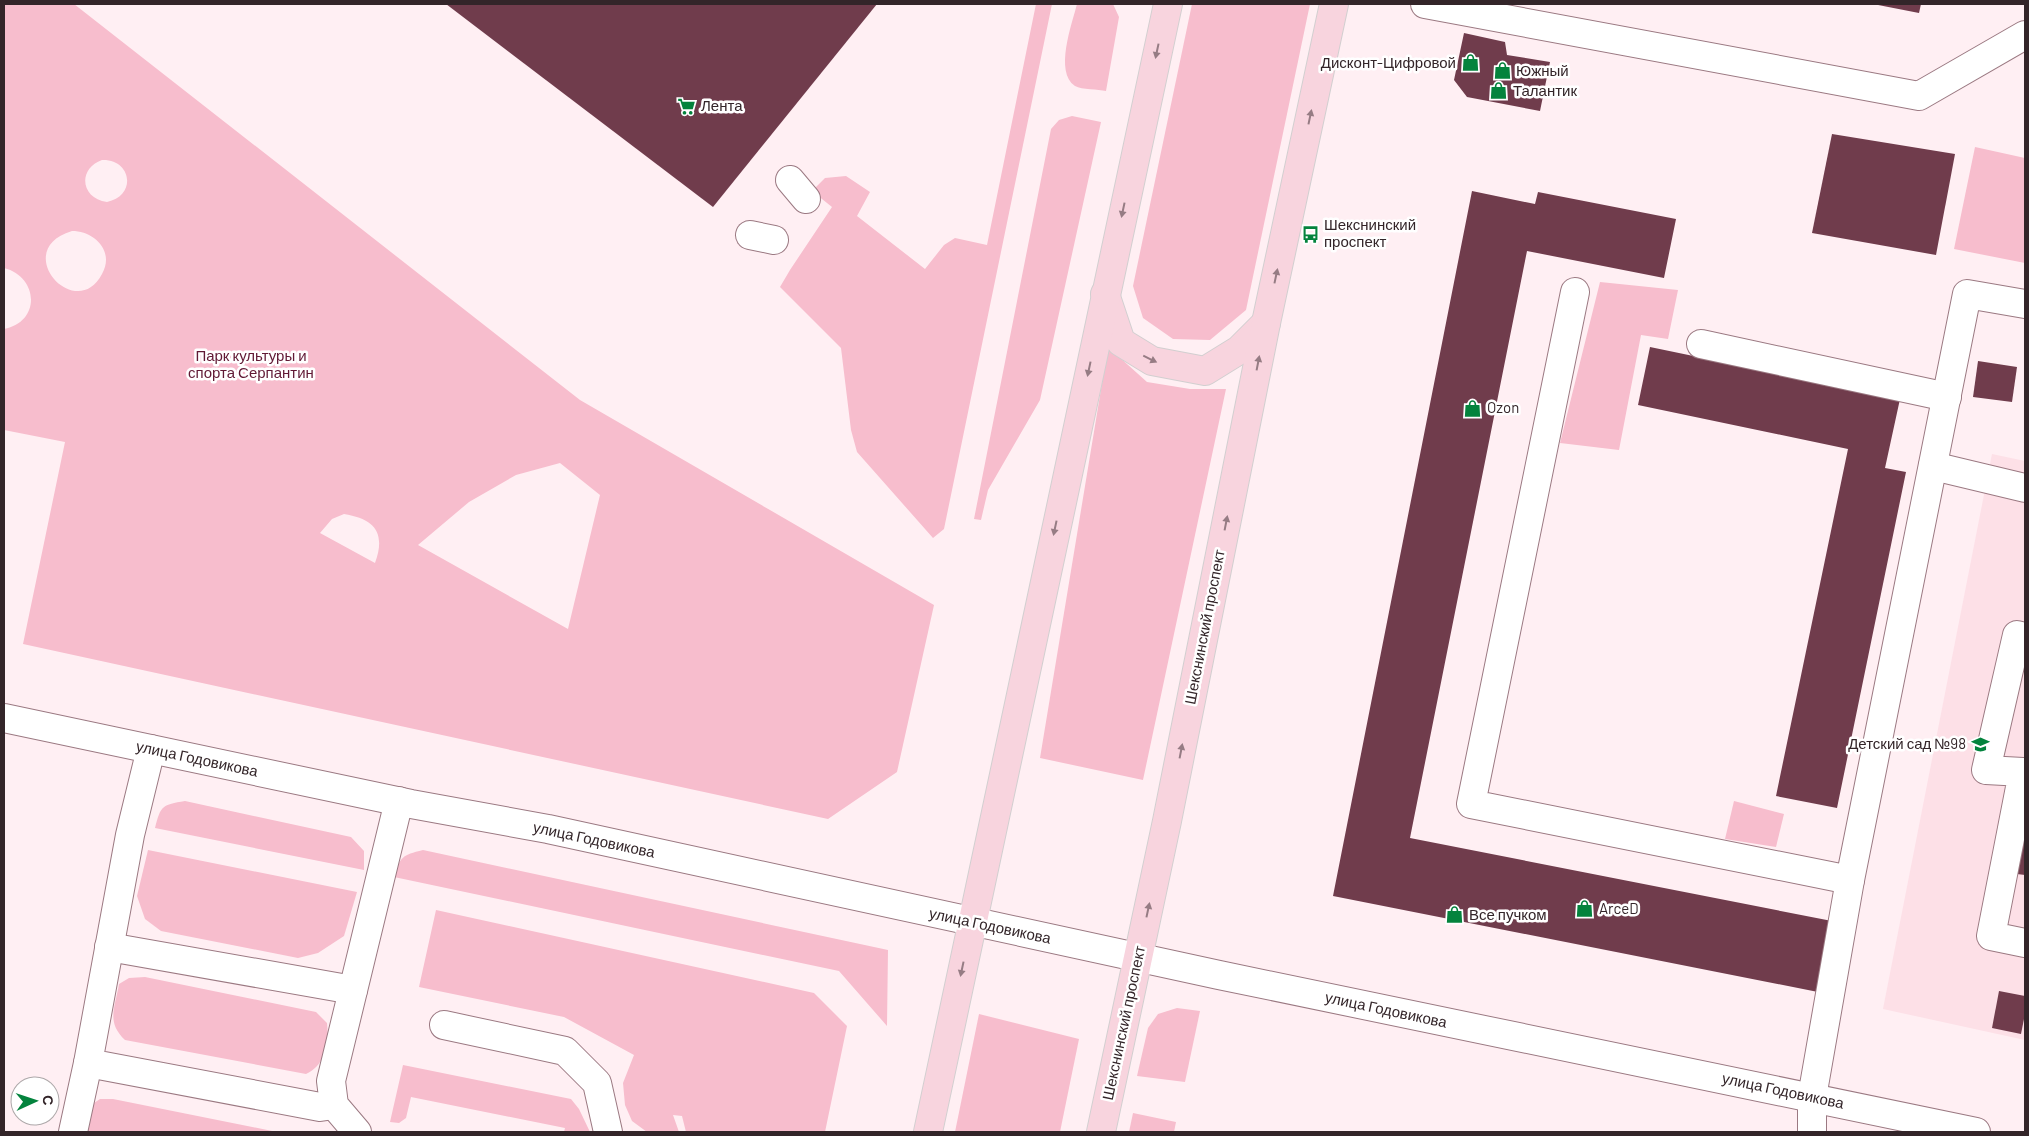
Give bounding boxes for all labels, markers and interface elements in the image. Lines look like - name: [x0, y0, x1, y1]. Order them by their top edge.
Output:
- one-way arrow: [1153, 44, 1161, 59]
- place label: Дисконт-Цифровой: [1321, 53, 1456, 71]
- shop icon: Дисконт-Цифровой: [1460, 53, 1480, 73]
- shop icon: Южный: [1492, 61, 1512, 81]
- place label: Южный: [1516, 61, 1569, 79]
- shop icon: Талантик: [1489, 81, 1509, 101]
- place label: Талантик: [1513, 81, 1577, 99]
- supermarket icon: Лента: [677, 96, 697, 116]
- place label: Лента: [701, 96, 743, 114]
- one-way arrow: [1306, 109, 1314, 124]
- one-way arrow: [1119, 203, 1127, 218]
- place label: Шекснинский проспект: [1324, 215, 1416, 250]
- bus stop icon: Шекснинский проспект: [1300, 224, 1320, 244]
- one-way arrow: [1272, 268, 1280, 283]
- park label: Парк культуры и спорта Серпантин: [188, 346, 314, 381]
- one-way arrow: [1142, 354, 1157, 363]
- one-way arrow: [1254, 356, 1262, 371]
- one-way arrow: [1085, 362, 1093, 377]
- shop icon: Ozon: [1463, 398, 1483, 418]
- place label: Ozon: [1487, 398, 1519, 416]
- one-way arrow: [1223, 514, 1231, 530]
- one-way arrow: [1051, 521, 1059, 537]
- street label: Шекснинский проспект: [1180, 548, 1228, 706]
- place label: Детский сад №98: [1848, 734, 1966, 752]
- school or university icon: Детский сад №98: [1970, 734, 1990, 754]
- street label: улица Годовикова: [135, 736, 260, 780]
- one-way arrow: [1177, 743, 1185, 758]
- street label: улица Годовикова: [532, 817, 657, 861]
- shop icon: ArceD: [1575, 899, 1595, 919]
- place label: ArceD: [1599, 899, 1639, 917]
- one-way arrow: [1144, 902, 1152, 917]
- street label: улица Годовикова: [928, 903, 1053, 947]
- shop icon: Все пучком: [1445, 905, 1465, 925]
- place label: Все пучком: [1469, 905, 1547, 923]
- street label: Шекснинский проспект: [1098, 944, 1148, 1102]
- one-way arrow: [958, 962, 966, 977]
- street label: улица Годовикова: [1324, 987, 1449, 1031]
- street label: улица Годовикова: [1721, 1068, 1846, 1112]
- north arrow: [10, 1076, 60, 1126]
- text: С: [40, 1095, 57, 1106]

